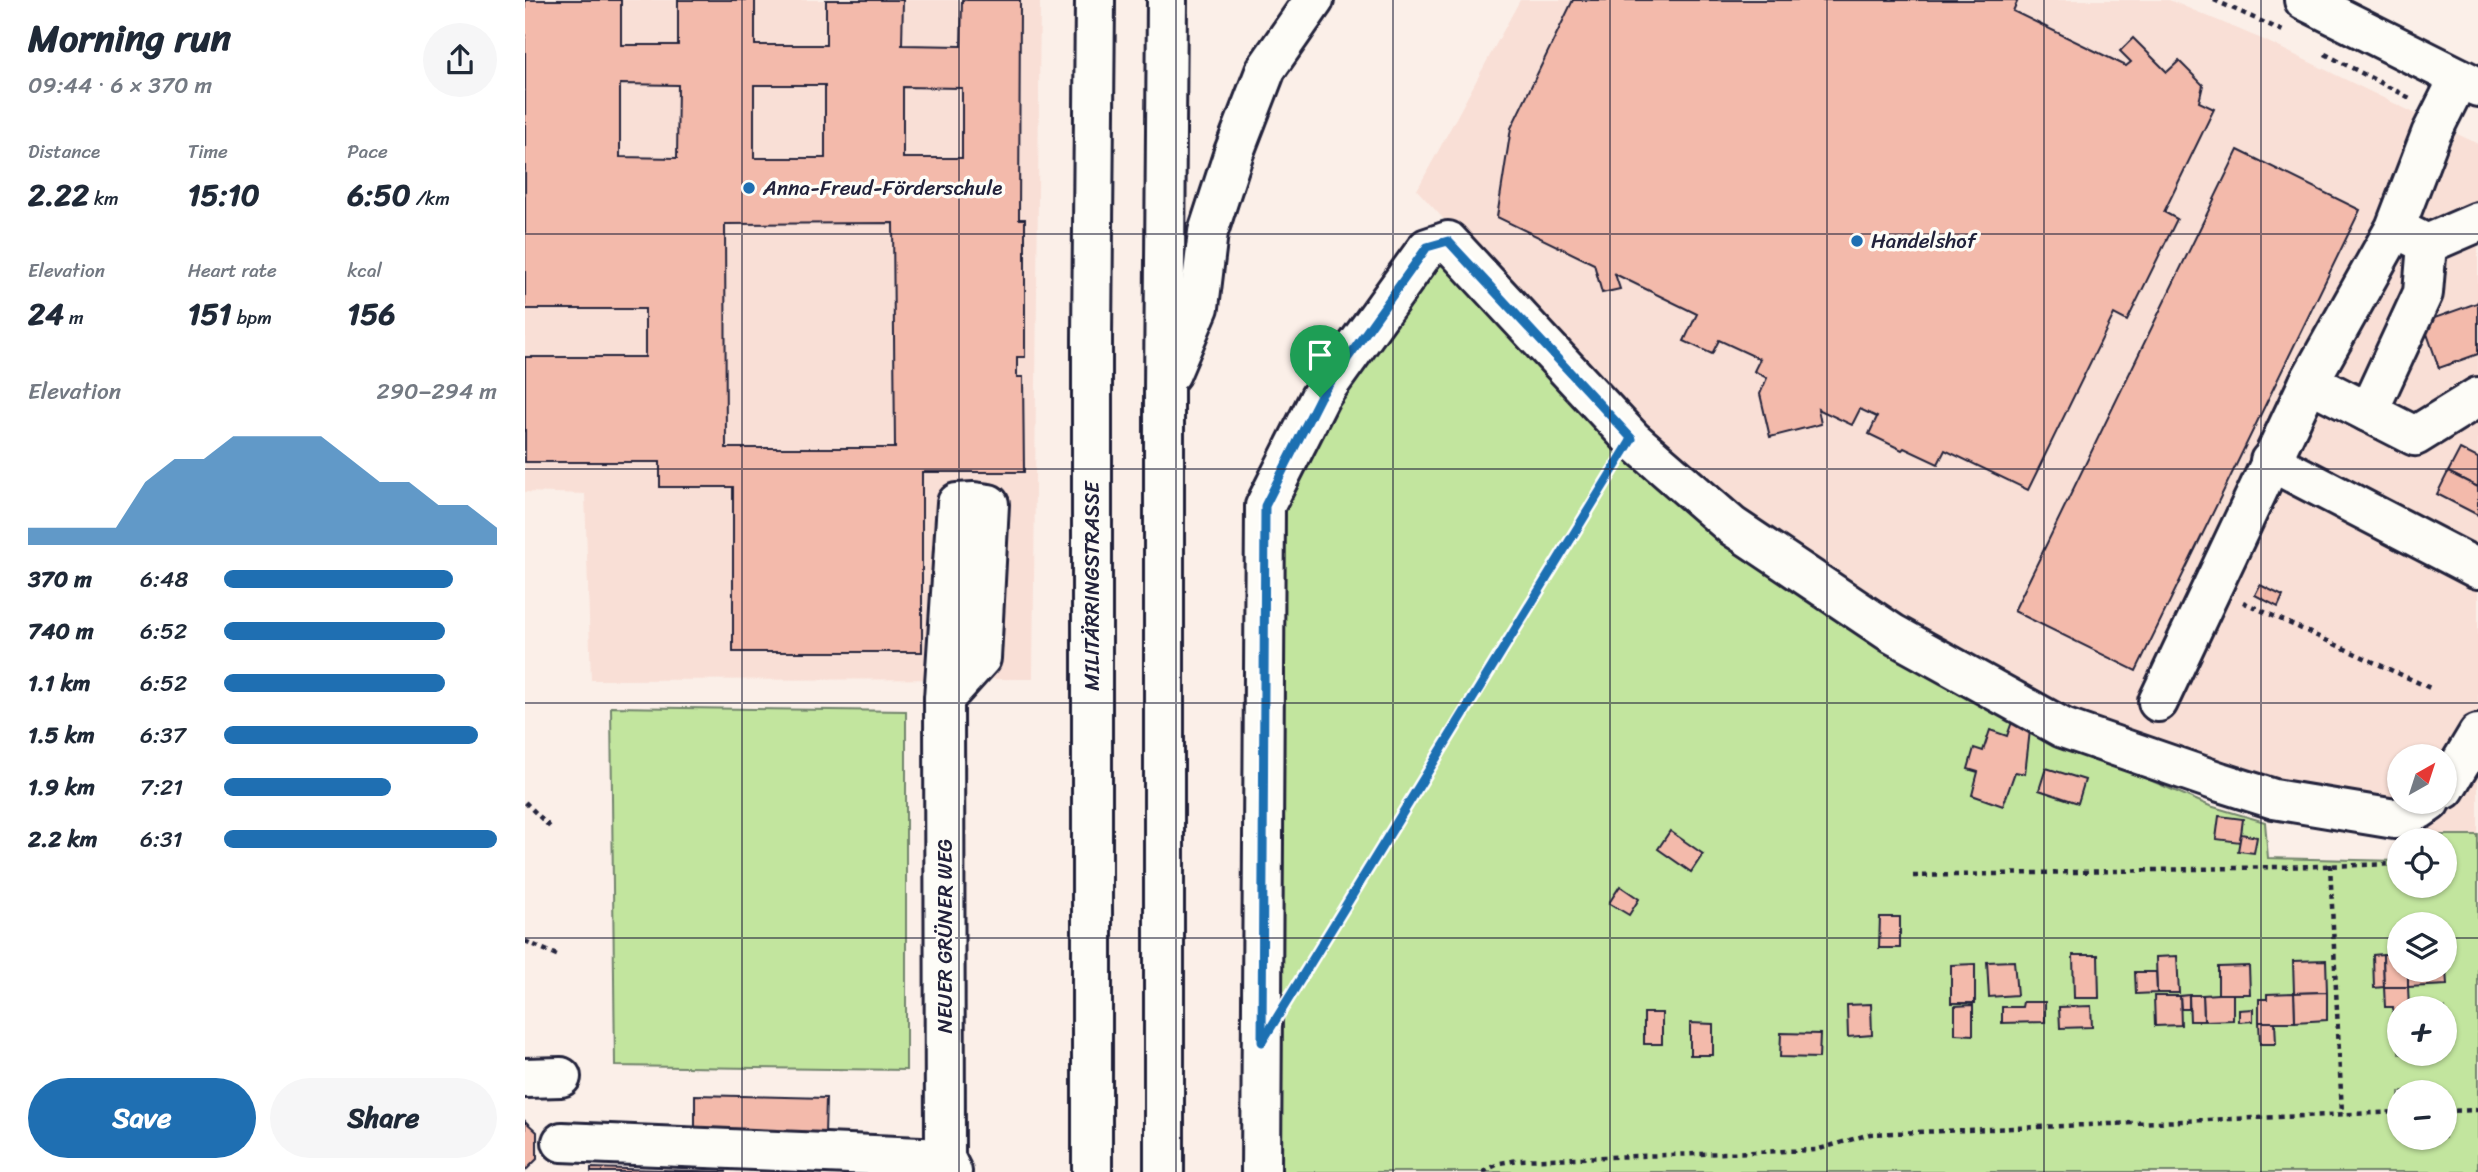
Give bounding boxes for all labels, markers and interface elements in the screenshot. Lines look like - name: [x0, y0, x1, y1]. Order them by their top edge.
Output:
- text: Morning run: [28, 5, 231, 72]
- button: share: [423, 23, 497, 97]
- text: 09:44 · 6 × 370 m: [28, 65, 212, 106]
- text: Distance: [28, 135, 100, 168]
- text: Time: [188, 135, 228, 168]
- text: Pace: [347, 135, 388, 168]
- text: 2.22: [28, 168, 89, 222]
- text: 15:10: [188, 168, 260, 222]
- text: 6:50: [347, 168, 411, 222]
- place label: Anna-Freud-Förderschule: [762, 169, 1002, 207]
- marker: Anna-Freud-Förderschule: [741, 180, 757, 196]
- text: km: [89, 182, 119, 215]
- text: /km: [411, 182, 450, 215]
- place label: Handelshof: [1871, 222, 1978, 260]
- marker: Handelshof: [1849, 233, 1865, 249]
- text: Elevation: [28, 254, 105, 287]
- text: Heart rate: [188, 254, 277, 287]
- text: kcal: [347, 254, 382, 287]
- text: 24: [28, 287, 64, 341]
- text: 151: [188, 287, 232, 341]
- text: 156: [347, 287, 396, 341]
- text: m: [64, 301, 84, 334]
- text: bpm: [232, 301, 272, 334]
- pin: [1290, 325, 1350, 397]
- icon: arrive: [1301, 336, 1339, 374]
- text: Elevation: [28, 371, 121, 412]
- text: 290–294 m: [377, 371, 497, 412]
- street label: MILITÄRRINGSTRASSE: [1073, 480, 1111, 691]
- text: 370 m: [28, 559, 92, 600]
- text: 6:48: [140, 559, 188, 600]
- text: 740 m: [28, 611, 94, 652]
- text: 6:52: [140, 611, 187, 652]
- text: 1.1 km: [28, 663, 91, 704]
- text: 6:52: [140, 663, 187, 704]
- text: 1.5 km: [28, 715, 95, 756]
- text: 6:37: [140, 715, 186, 756]
- north arrow: [2387, 744, 2457, 814]
- map controls: [2387, 744, 2457, 1150]
- text: 1.9 km: [28, 767, 95, 808]
- text: 7:21: [140, 767, 183, 808]
- text: 2.2 km: [28, 819, 97, 860]
- text: 6:31: [140, 819, 183, 860]
- button: locate: [2387, 828, 2457, 898]
- street label: NEUER GRÜNER WEG: [926, 839, 964, 1033]
- button: layers: [2387, 912, 2457, 982]
- button: +: [2387, 996, 2457, 1066]
- button: Save: [28, 1078, 256, 1158]
- button: Share: [270, 1078, 497, 1158]
- button: −: [2387, 1080, 2457, 1150]

